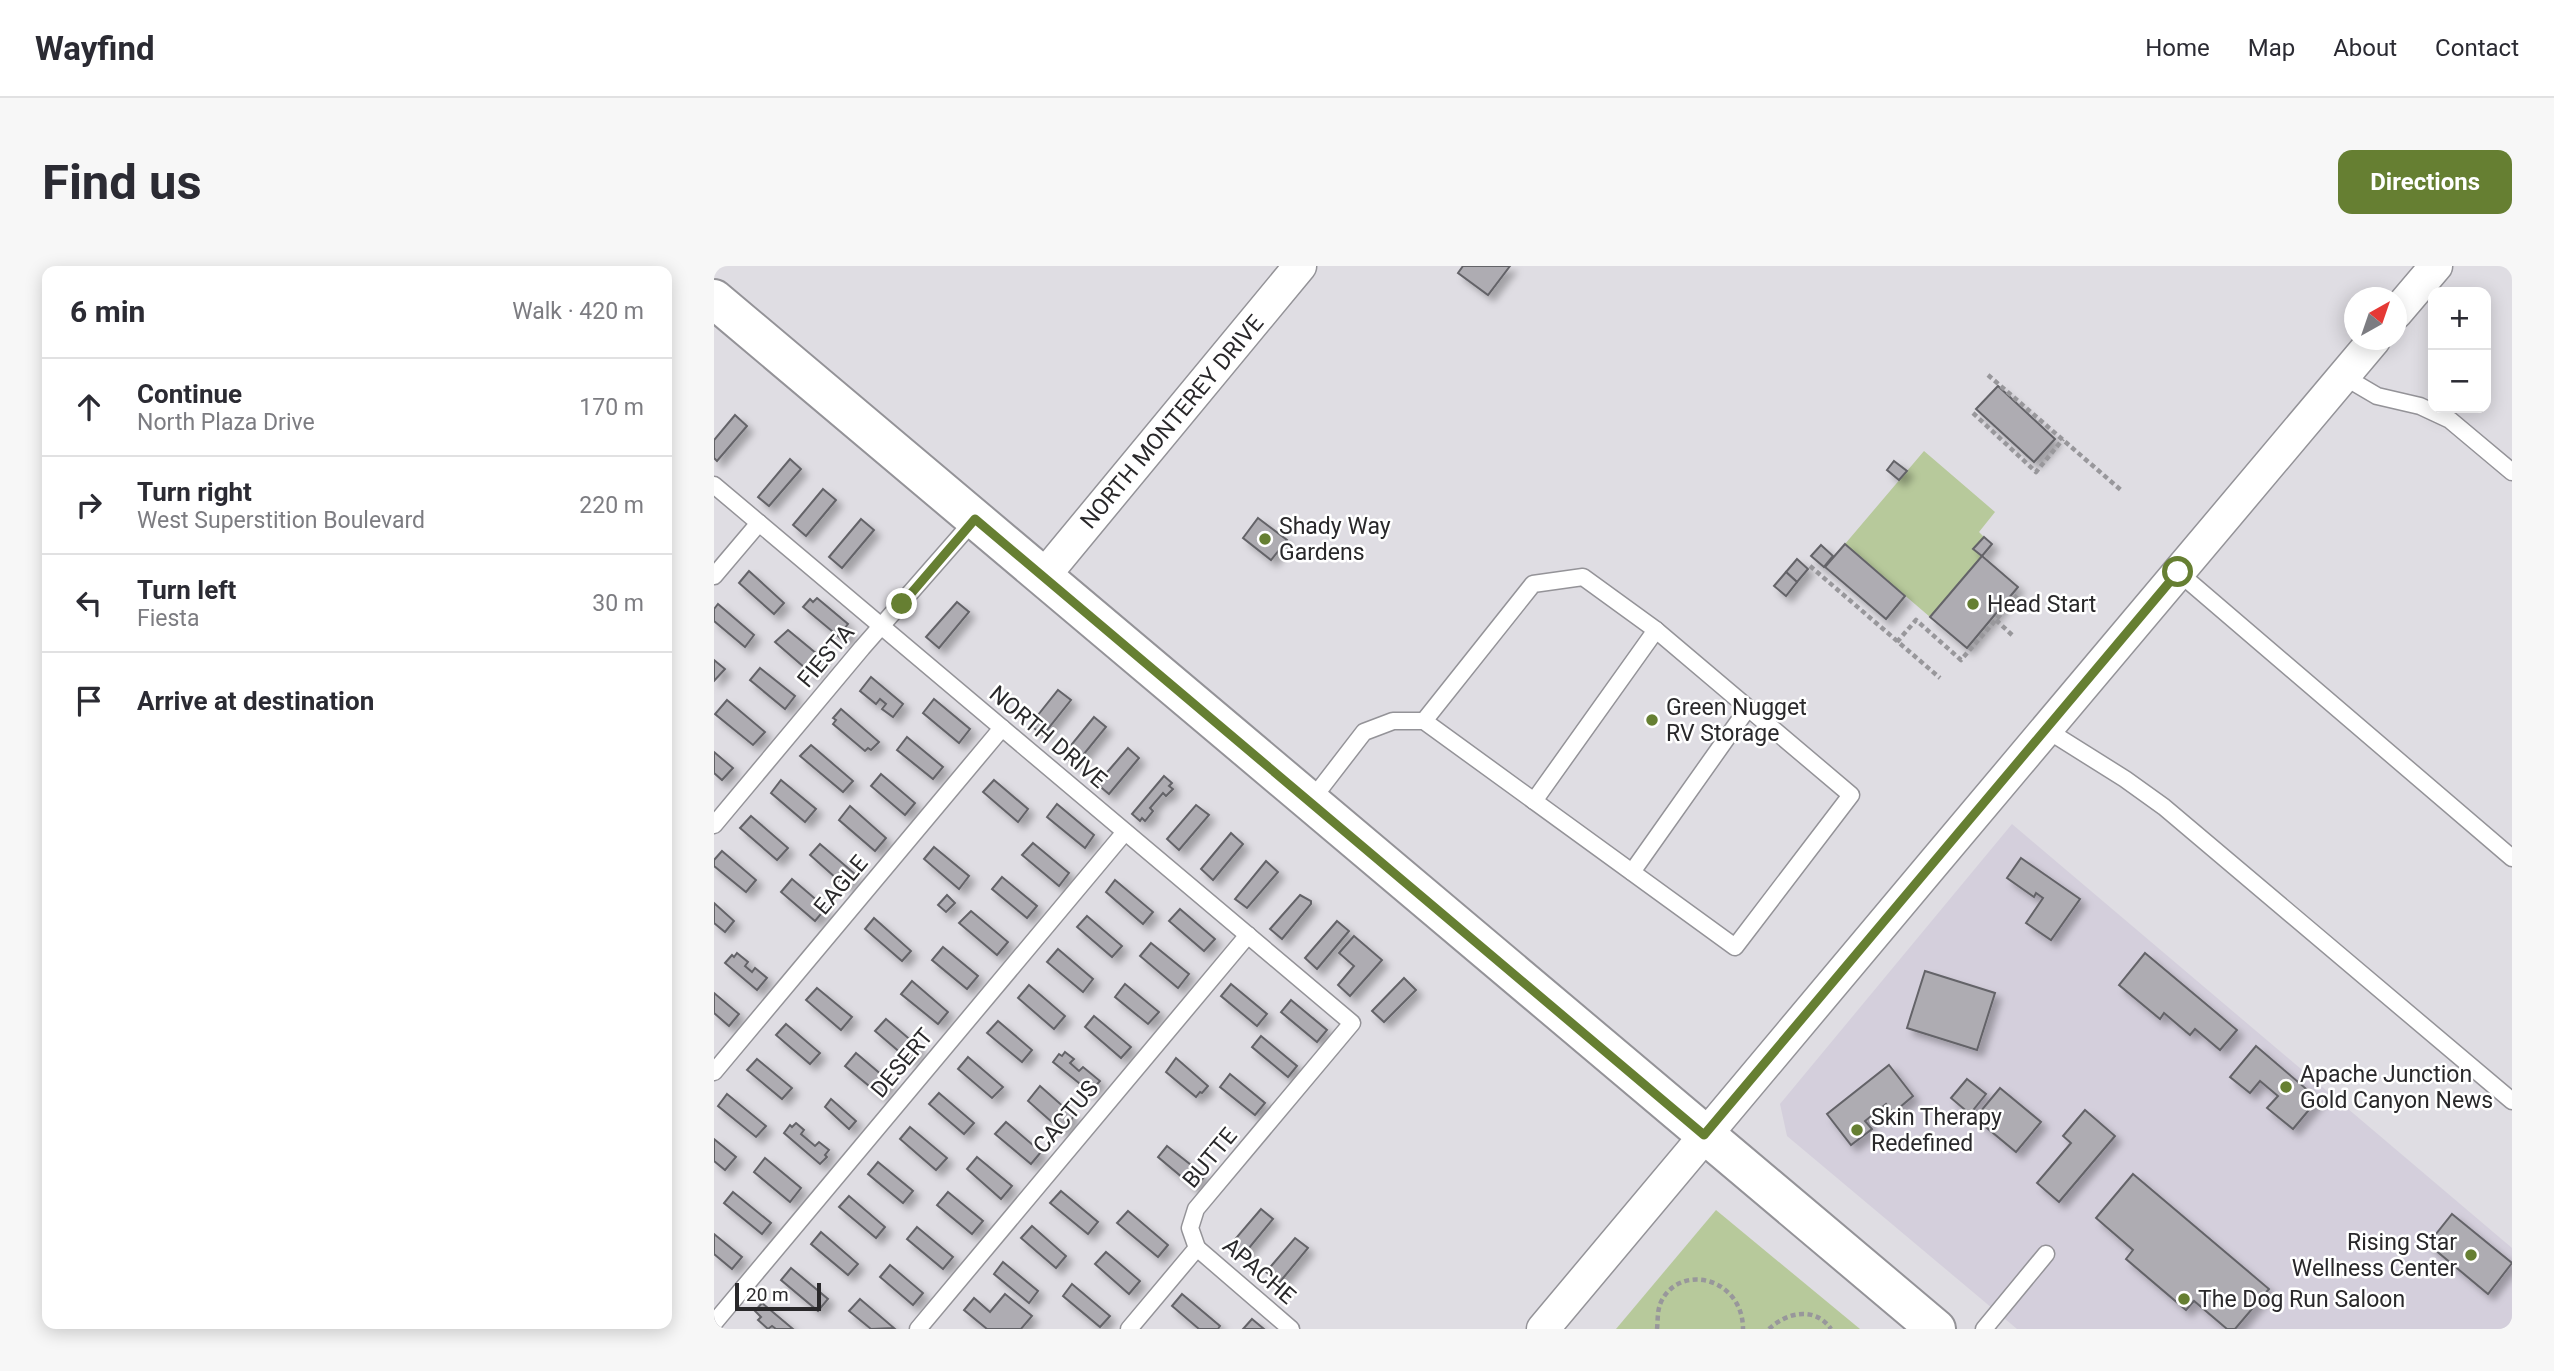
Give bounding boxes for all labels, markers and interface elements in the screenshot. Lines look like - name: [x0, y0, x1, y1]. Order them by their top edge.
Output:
- text: Wayfind: [35, 29, 155, 68]
- text: Home: [2145, 34, 2210, 62]
- text: Map: [2248, 34, 2295, 62]
- text: About: [2333, 34, 2397, 62]
- text: Contact: [2435, 34, 2519, 62]
- button: Directions: [2338, 150, 2512, 214]
- text: Find us: [42, 154, 202, 211]
- north arrow: [2344, 287, 2407, 350]
- map controls: [2428, 287, 2491, 413]
- button: +: [2428, 287, 2491, 350]
- text: 6 min: [70, 294, 145, 329]
- text: Walk · 420 m: [512, 298, 644, 325]
- street label: NORTH MONTEREY DRIVE: [1075, 310, 1269, 534]
- button: −: [2428, 350, 2491, 413]
- text: Continue: [137, 379, 242, 409]
- icon: ahead: [70, 388, 108, 426]
- text: 170 m: [579, 394, 644, 421]
- text: North Plaza Drive: [137, 409, 315, 436]
- text: Turn right: [137, 477, 252, 507]
- icon: right: [70, 486, 108, 524]
- text: 220 m: [579, 492, 644, 519]
- text: West Superstition Boulevard: [137, 507, 425, 534]
- place label: Shady Way Gardens: [1279, 513, 1391, 566]
- marker: Shady Way Gardens: [1257, 531, 1273, 547]
- route start: [2162, 556, 2193, 587]
- text: Turn left: [137, 575, 236, 605]
- icon: left: [70, 584, 108, 622]
- route end: [886, 588, 917, 619]
- text: 30 m: [592, 590, 644, 617]
- place label: Head Start: [1987, 591, 2096, 618]
- marker: Head Start: [1965, 596, 1981, 612]
- text: Fiesta: [137, 605, 199, 632]
- street label: FIESTA: [792, 619, 860, 693]
- street label: NORTH DRIVE: [984, 680, 1112, 794]
- icon: arrive: [70, 682, 108, 720]
- text: Arrive at destination: [137, 686, 374, 716]
- place label: Green Nugget RV Storage: [1666, 694, 1807, 747]
- marker: Green Nugget RV Storage: [1644, 712, 1660, 728]
- street label: EAGLE: [808, 850, 874, 920]
- street label: DESERT: [865, 1023, 939, 1103]
- place label: Apache Junction Gold Canyon News: [2300, 1061, 2493, 1114]
- street label: CACTUS: [1028, 1075, 1104, 1159]
- marker: Apache Junction Gold Canyon News: [2278, 1079, 2294, 1095]
- place label: Skin Therapy Redefined: [1871, 1104, 2002, 1157]
- marker: Skin Therapy Redefined: [1849, 1122, 1865, 1138]
- street label: BUTTE: [1177, 1123, 1243, 1193]
- place label: Rising Star Wellness Center: [2292, 1229, 2457, 1282]
- street label: APACHE: [1217, 1232, 1301, 1310]
- marker: Rising Star Wellness Center: [2463, 1247, 2479, 1263]
- scale bar: [735, 1280, 821, 1312]
- text: 20 m: [746, 1283, 789, 1306]
- place label: The Dog Run Saloon: [2198, 1286, 2405, 1313]
- marker: The Dog Run Saloon: [2176, 1291, 2192, 1307]

